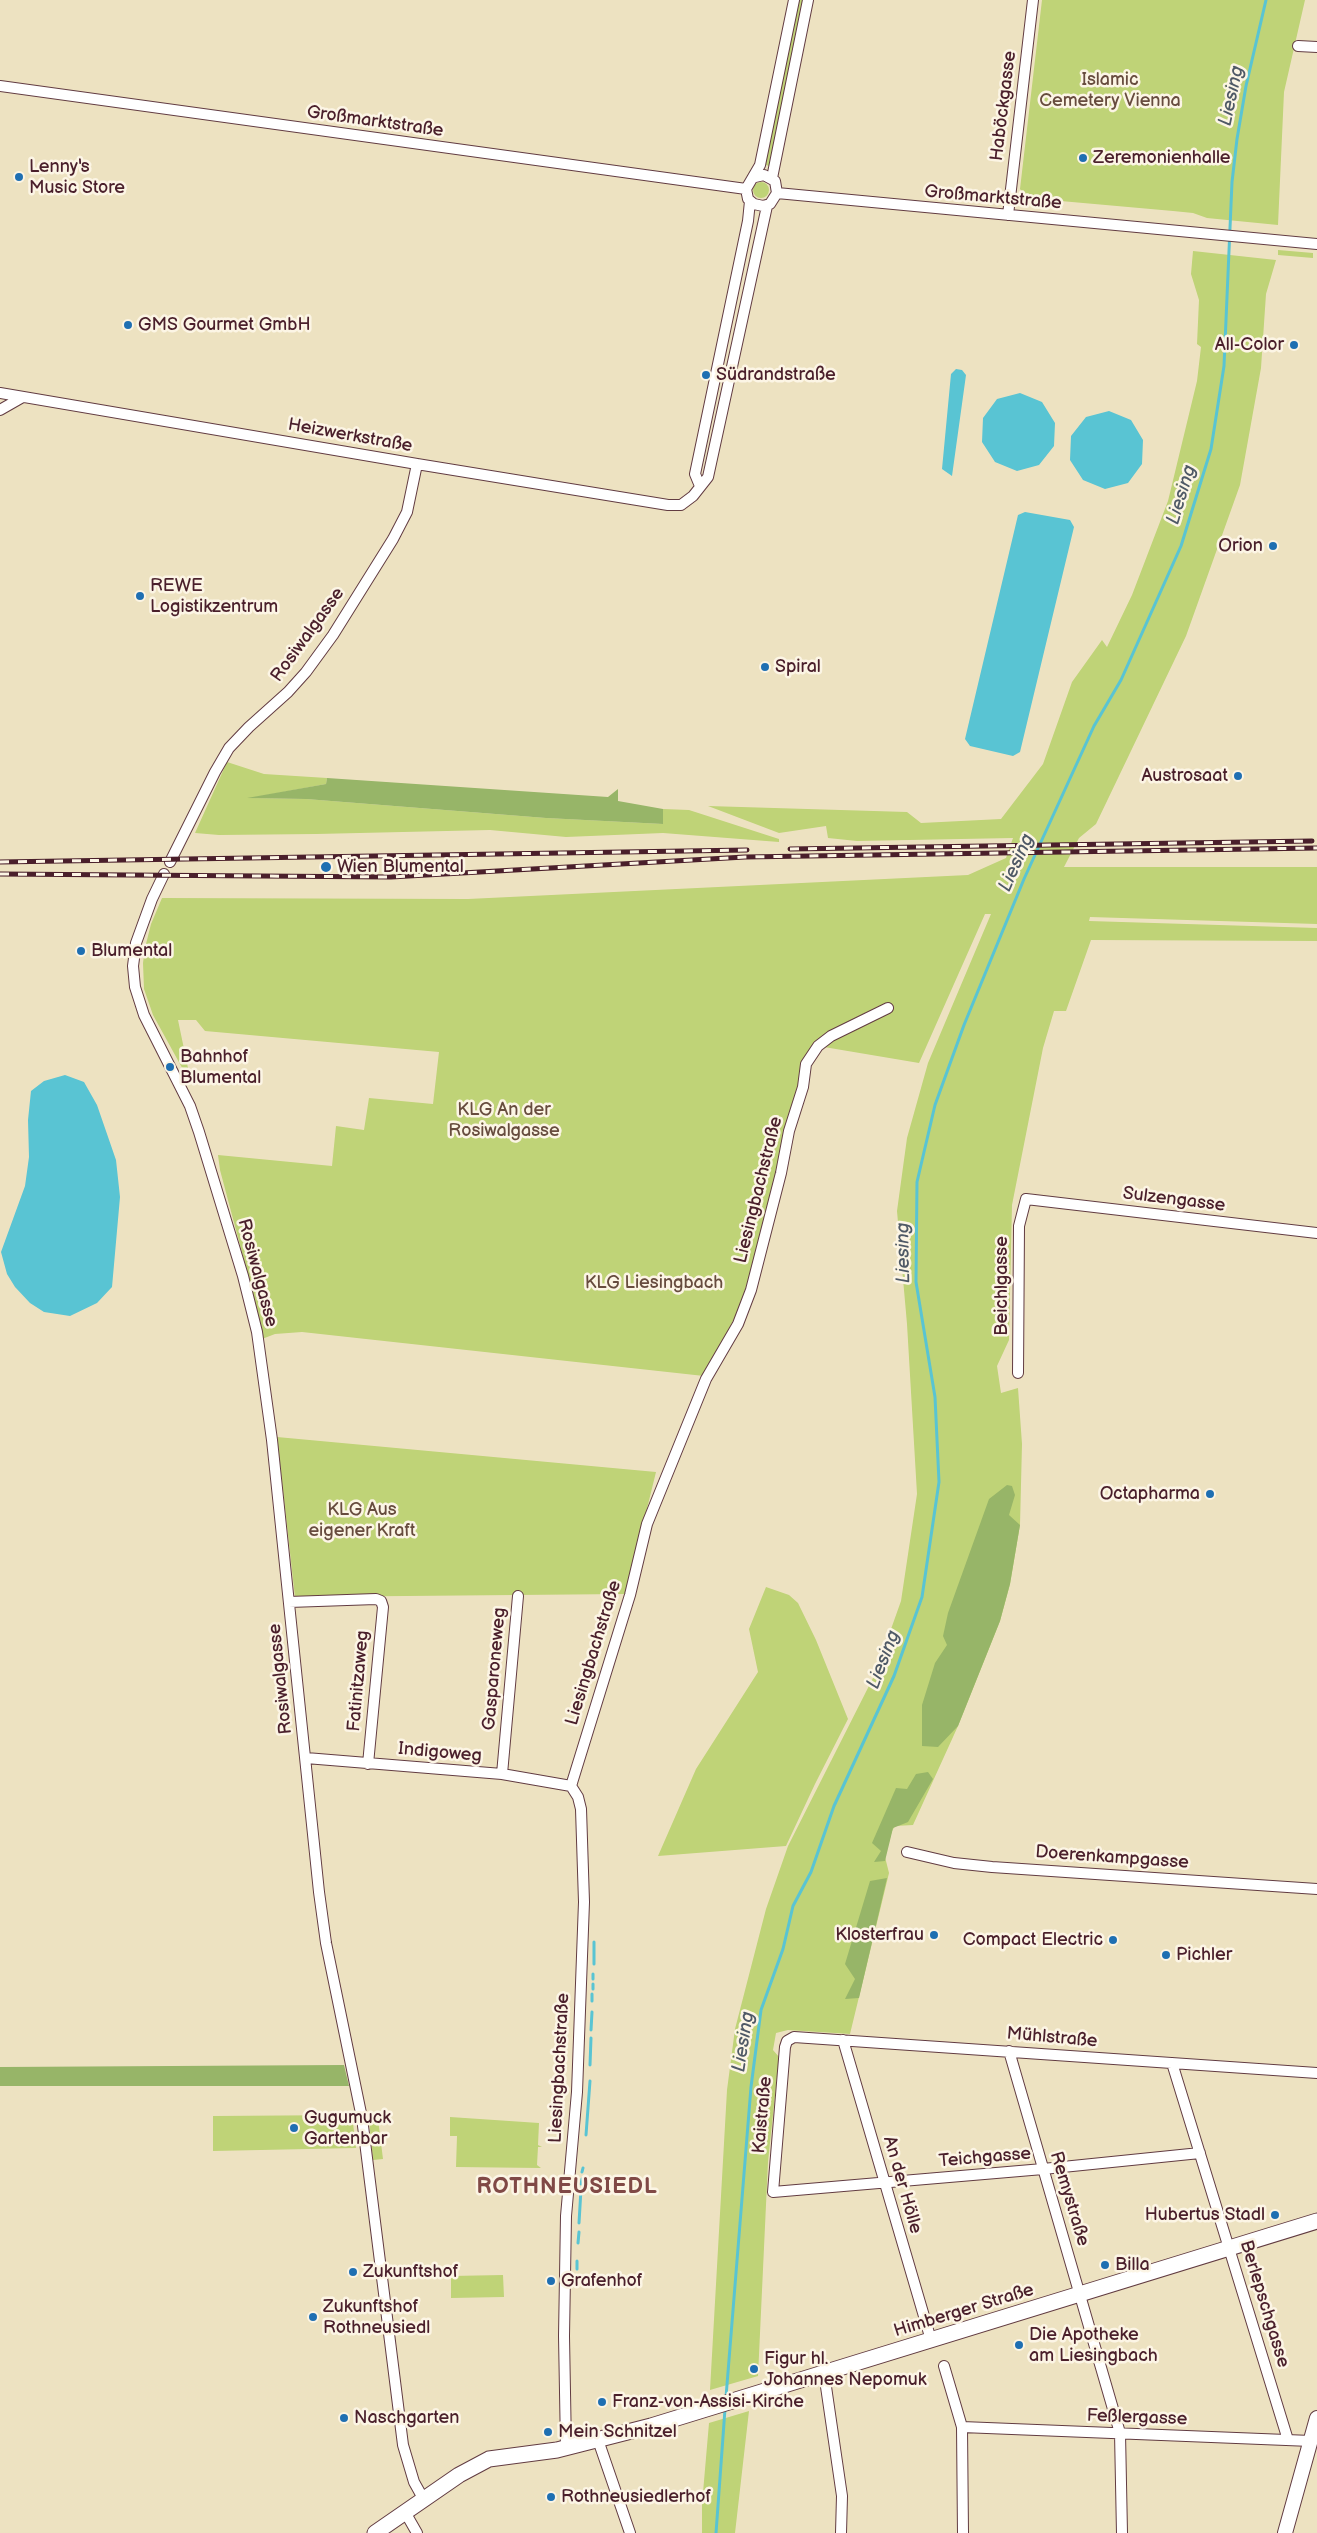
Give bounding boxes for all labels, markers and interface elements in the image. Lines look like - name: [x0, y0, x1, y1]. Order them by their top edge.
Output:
- street label: Haböckgasse: [987, 50, 1021, 162]
- water label: Liesing: [1215, 64, 1249, 128]
- park label: Islamic Cemetery Vienna: [1039, 69, 1181, 112]
- street label: Großmarktstraße: [305, 102, 445, 142]
- place label: Zeremonienhalle: [1093, 147, 1231, 169]
- marker: Zeremonienhalle: [1077, 152, 1089, 164]
- place label: Lenny's Music Store: [29, 156, 125, 198]
- marker: Lenny's Music Store: [13, 171, 25, 183]
- street label: Großmarktstraße: [923, 181, 1063, 215]
- place label: GMS Gourmet GmbH: [138, 314, 311, 336]
- marker: GMS Gourmet GmbH: [122, 319, 134, 331]
- place label: All-Color: [1215, 334, 1284, 356]
- marker: All-Color: [1288, 339, 1300, 351]
- place label: Südrandstraße: [716, 364, 836, 386]
- marker: Südrandstraße: [700, 369, 712, 381]
- street label: Heizwerkstraße: [286, 414, 414, 458]
- water label: Liesing: [1162, 463, 1202, 527]
- place label: Orion: [1218, 535, 1263, 557]
- marker: Orion: [1267, 540, 1279, 552]
- place label: REWE Logistikzentrum: [150, 575, 278, 618]
- street label: Rosiwalgasse: [267, 584, 349, 686]
- marker: REWE Logistikzentrum: [134, 590, 146, 602]
- place label: Spiral: [775, 656, 821, 678]
- marker: Spiral: [759, 661, 771, 673]
- place label: Austrosaat: [1142, 765, 1228, 787]
- marker: Austrosaat: [1232, 770, 1244, 782]
- water label: Liesing: [994, 831, 1040, 895]
- place label: Wien Blumental: [337, 856, 464, 878]
- marker: Wien Blumental: [319, 860, 333, 874]
- place label: Blumental: [91, 940, 172, 962]
- marker: Blumental: [75, 945, 87, 957]
- place label: Bahnhof Blumental: [180, 1046, 261, 1088]
- marker: Bahnhof Blumental: [164, 1061, 176, 1073]
- park label: KLG An der Rosiwalgasse: [448, 1099, 560, 1142]
- street label: Liesingbachstraße: [730, 1115, 788, 1265]
- street label: Sulzengasse: [1121, 1183, 1227, 1217]
- street label: Rosiwalgasse: [232, 1216, 282, 1330]
- water label: Liesing: [892, 1222, 916, 1284]
- street label: Beichlgasse: [991, 1236, 1013, 1336]
- park label: KLG Liesingbach: [585, 1272, 723, 1294]
- place label: Octapharma: [1100, 1483, 1200, 1505]
- marker: Octapharma: [1204, 1488, 1216, 1500]
- park label: KLG Aus eigener Kraft: [308, 1499, 416, 1542]
- street label: Liesingbachstraße: [562, 1578, 626, 1728]
- street label: Gasparoneweg: [479, 1607, 511, 1731]
- street label: Rosiwalgasse: [264, 1623, 298, 1735]
- water label: Liesing: [862, 1628, 906, 1692]
- street label: Fatinitzaweg: [344, 1629, 374, 1733]
- street label: Indigoweg: [397, 1739, 483, 1767]
- street label: Doerenkampgasse: [1035, 1842, 1189, 1874]
- place label: Klosterfrau: [835, 1924, 924, 1946]
- marker: Klosterfrau: [928, 1929, 940, 1941]
- place label: Compact Electric: [963, 1929, 1103, 1951]
- marker: Compact Electric: [1107, 1934, 1119, 1946]
- place label: Pichler: [1176, 1944, 1232, 1966]
- marker: Pichler: [1160, 1949, 1172, 1961]
- street label: Liesingbachstraße: [545, 1992, 575, 2144]
- water label: Liesing: [728, 2010, 760, 2074]
- street label: Mühlstraße: [1006, 2023, 1098, 2053]
- street label: Kaistraße: [749, 2076, 777, 2154]
- place label: Gugumuck Gartenbar: [304, 2107, 391, 2150]
- marker: Gugumuck Gartenbar: [288, 2122, 300, 2134]
- street label: An der Hölle: [878, 2134, 926, 2236]
- street label: Teichgasse: [938, 2143, 1032, 2173]
- street label: Remystraße: [1044, 2149, 1094, 2249]
- district label: ROTHNEUSIEDL: [475, 2174, 659, 2200]
- place label: Hubertus Stadl: [1145, 2204, 1265, 2226]
- marker: Hubertus Stadl: [1269, 2209, 1281, 2221]
- street label: Berlepschgasse: [1234, 2238, 1294, 2370]
- place label: Billa: [1115, 2254, 1150, 2276]
- marker: Billa: [1099, 2259, 1111, 2271]
- place label: Zukunftshof: [363, 2261, 458, 2283]
- marker: Zukunftshof: [347, 2266, 359, 2278]
- place label: Grafenhof: [561, 2270, 642, 2292]
- marker: Grafenhof: [545, 2275, 557, 2287]
- street label: Himberger Straße: [891, 2279, 1037, 2343]
- place label: Zukunftshof Rothneusiedl: [323, 2296, 430, 2338]
- marker: Zukunftshof Rothneusiedl: [307, 2311, 319, 2323]
- place label: Die Apotheke am Liesingbach: [1029, 2324, 1158, 2366]
- marker: Die Apotheke am Liesingbach: [1013, 2339, 1025, 2351]
- place label: Figur hl. Johannes Nepomuk: [764, 2348, 927, 2390]
- marker: Figur hl. Johannes Nepomuk: [748, 2363, 760, 2375]
- place label: Franz-von-Assisi-Kirche: [612, 2391, 804, 2413]
- marker: Franz-von-Assisi-Kirche: [596, 2396, 608, 2408]
- street label: Feßlergasse: [1086, 2405, 1188, 2431]
- place label: Naschgarten: [354, 2407, 459, 2429]
- marker: Naschgarten: [338, 2412, 350, 2424]
- place label: Mein Schnitzel: [558, 2421, 677, 2443]
- marker: Mein Schnitzel: [542, 2426, 554, 2438]
- place label: Rothneusiedlerhof: [561, 2486, 711, 2508]
- marker: Rothneusiedlerhof: [545, 2491, 557, 2503]

